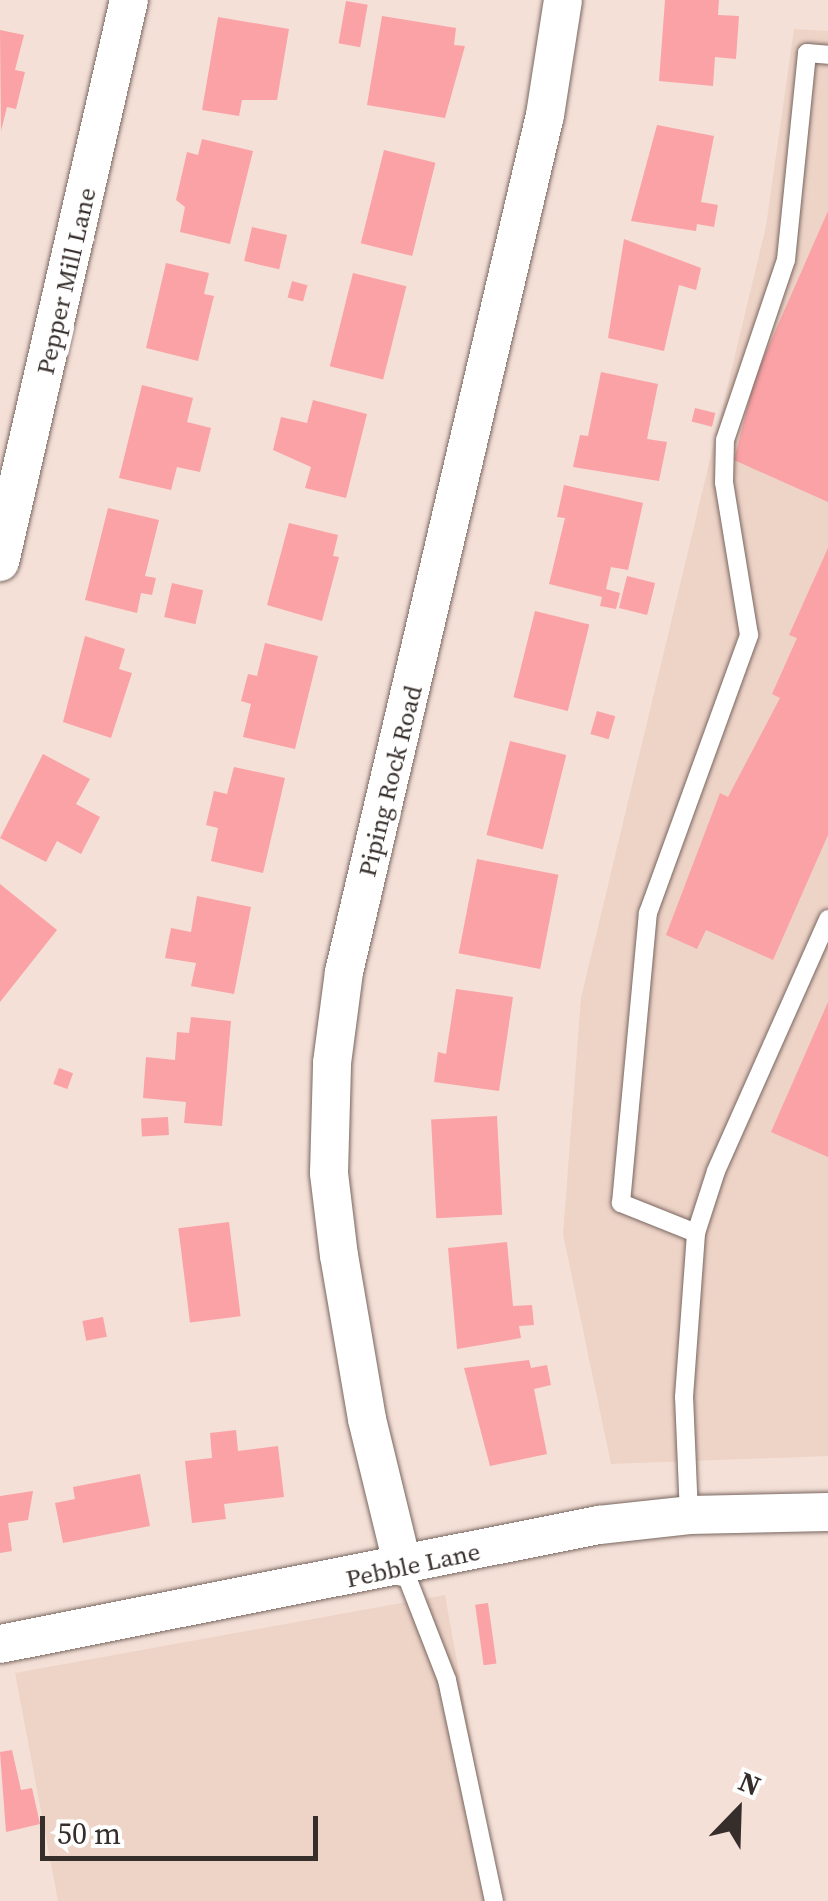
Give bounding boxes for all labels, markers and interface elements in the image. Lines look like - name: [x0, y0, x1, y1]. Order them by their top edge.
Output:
- street label: Pepper Mill Lane: [30, 185, 102, 377]
- street label: Piping Rock Road: [352, 682, 428, 880]
- street label: Pebble Lane: [343, 1536, 483, 1594]
- north arrow: [688, 1761, 788, 1861]
- text: N: [733, 1762, 767, 1805]
- scale bar: [45, 1796, 322, 1858]
- text: 50 m: [57, 1813, 121, 1854]

